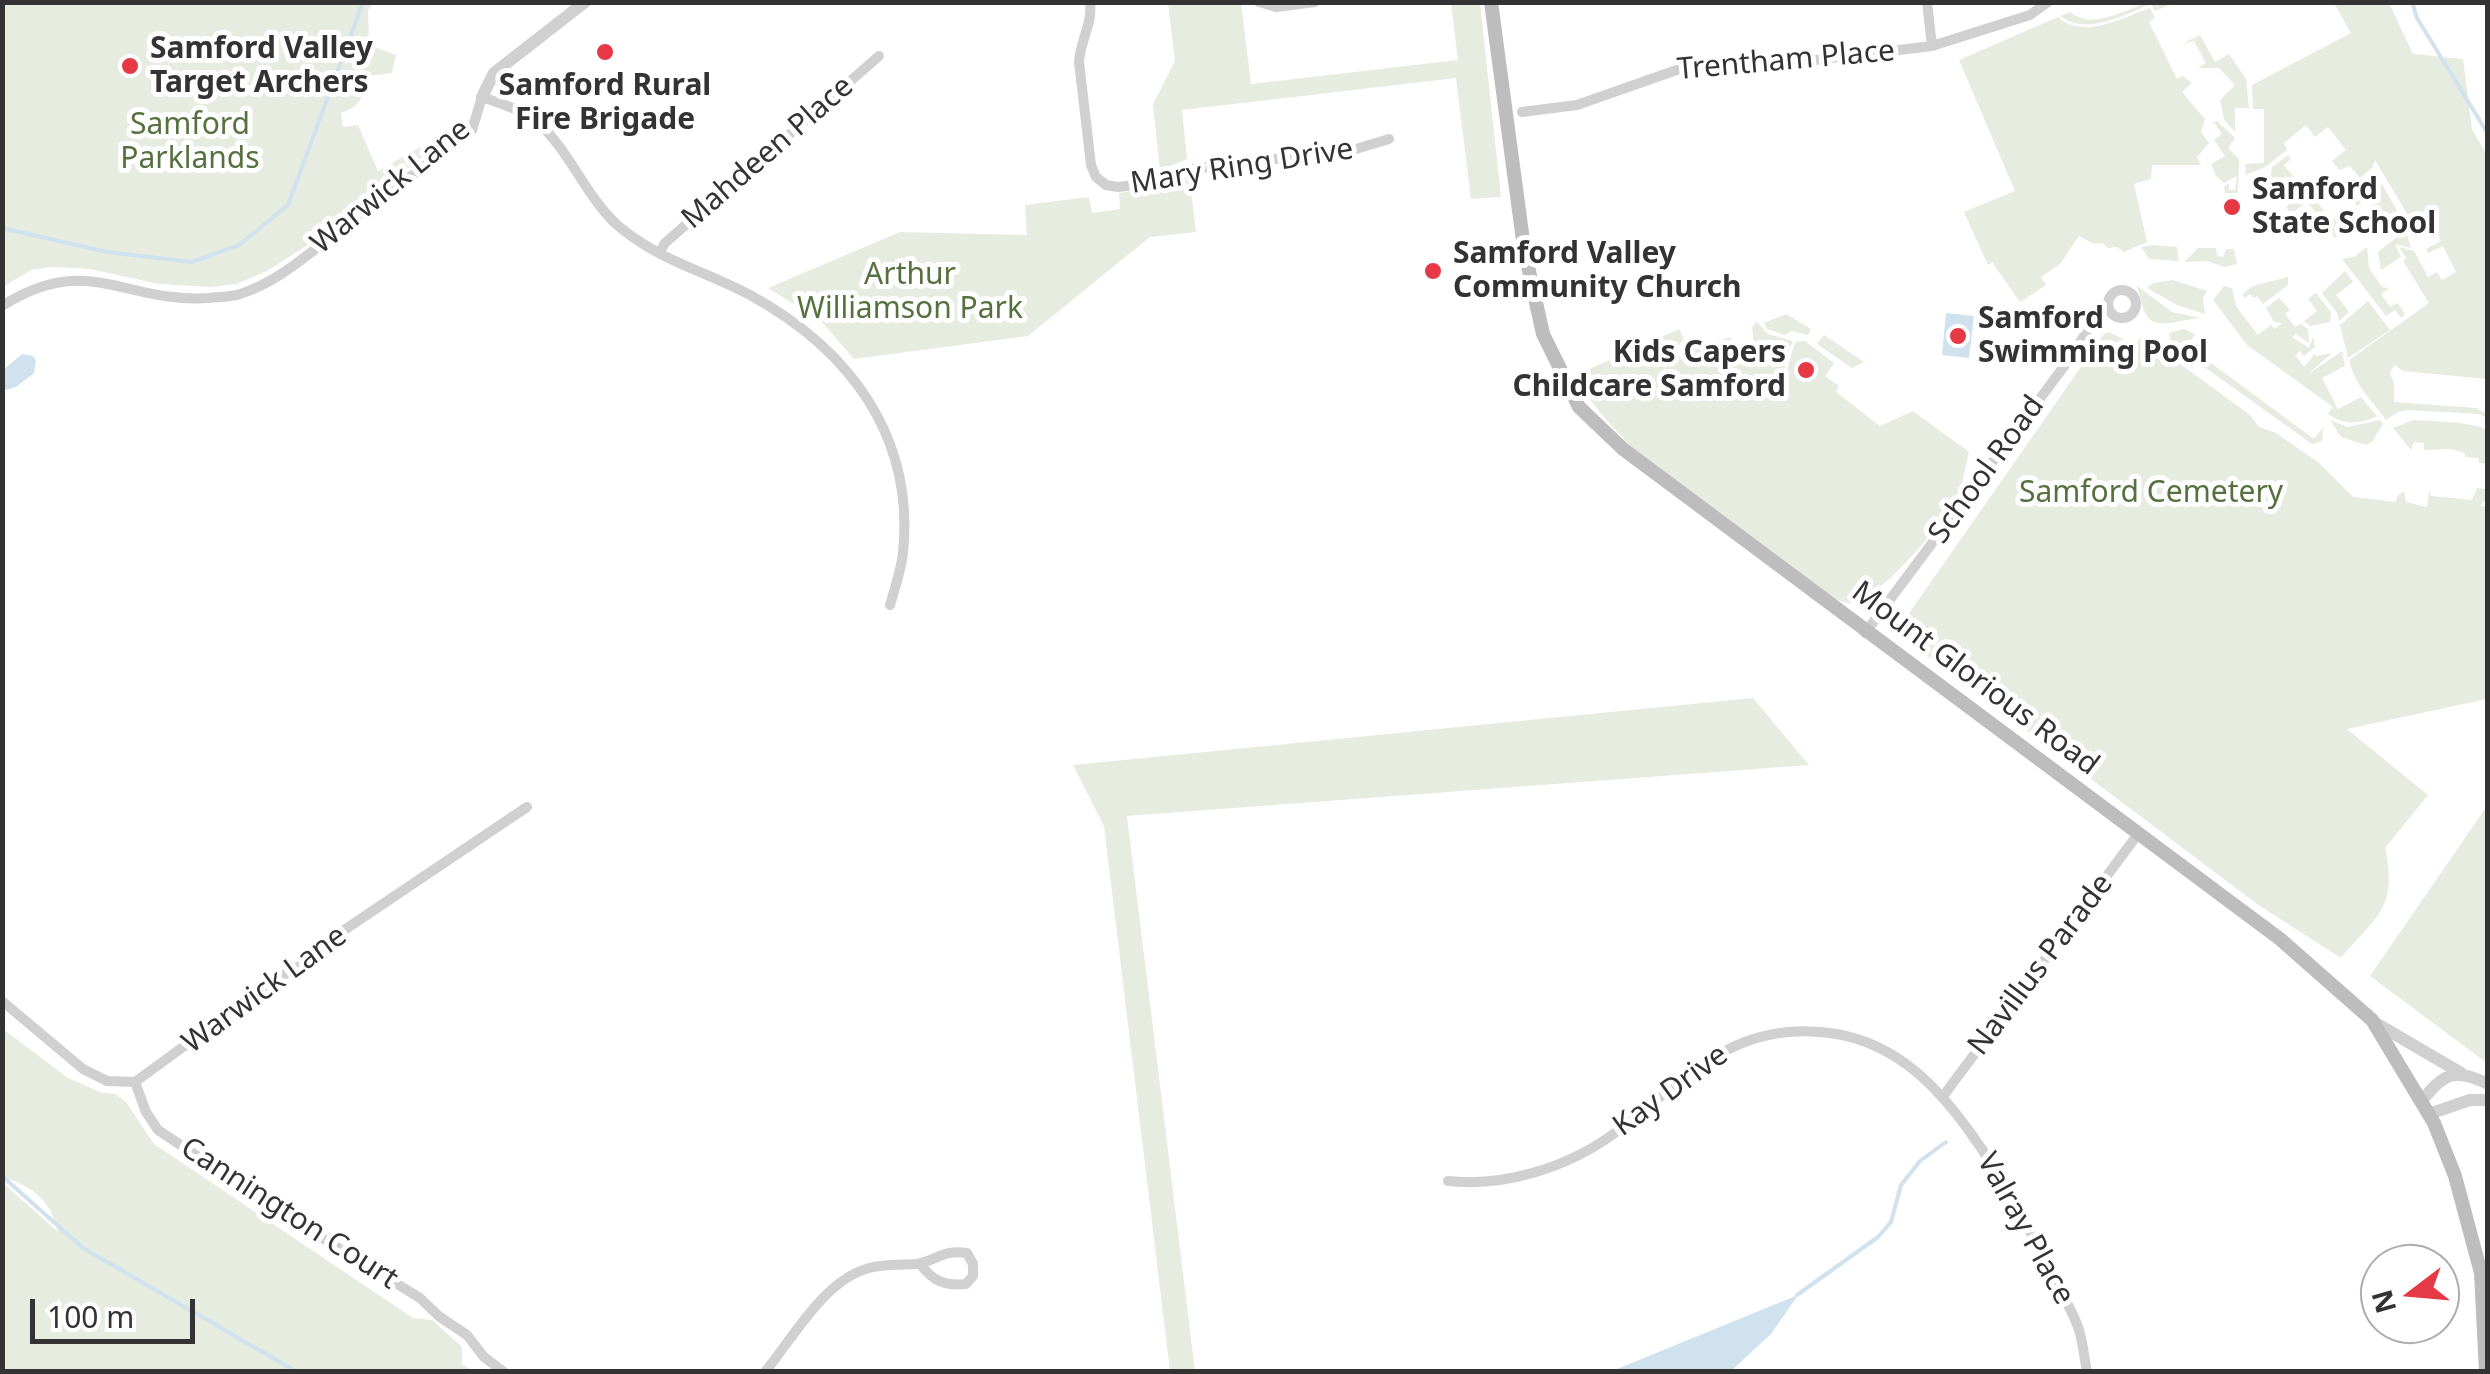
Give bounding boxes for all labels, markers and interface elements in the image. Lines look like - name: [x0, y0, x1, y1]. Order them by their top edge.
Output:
- place label: Samford Valley Target Archers: [150, 31, 373, 102]
- street label: Trentham Place: [1676, 34, 1896, 88]
- marker: Samford Rural Fire Brigade: [594, 41, 616, 63]
- marker: Samford Valley Target Archers: [119, 55, 141, 77]
- place label: Samford Rural Fire Brigade: [499, 68, 711, 138]
- street label: Mahdeen Place: [675, 69, 861, 237]
- park label: Samford Parklands: [120, 107, 260, 178]
- street label: Warwick Lane: [304, 112, 478, 262]
- street label: Mary Ring Drive: [1128, 132, 1356, 202]
- place label: Samford State School: [2252, 172, 2436, 242]
- marker: Samford State School: [2221, 196, 2243, 218]
- place label: Samford Valley Community Church: [1453, 236, 1741, 306]
- park label: Arthur Williamson Park: [797, 257, 1023, 328]
- marker: Samford Valley Community Church: [1422, 260, 1444, 282]
- place label: Samford Swimming Pool: [1978, 301, 2208, 372]
- marker: Samford Swimming Pool: [1947, 325, 1969, 347]
- place label: Kids Capers Childcare Samford: [1513, 335, 1786, 406]
- marker: Kids Capers Childcare Samford: [1795, 359, 1817, 381]
- street label: School Road: [1921, 389, 2053, 551]
- park label: Samford Cemetery: [2019, 475, 2283, 511]
- street label: Mount Glorious Road: [1844, 574, 2106, 784]
- street label: Navillus Parade: [1961, 867, 2121, 1063]
- street label: Warwick Lane: [176, 918, 354, 1062]
- street label: Kay Drive: [1607, 1037, 1735, 1145]
- street label: Cannington Court: [174, 1130, 404, 1298]
- street label: Valray Place: [1969, 1147, 2081, 1311]
- north arrow: [2360, 1244, 2460, 1344]
- scale bar: [35, 1279, 200, 1341]
- text: N: [2362, 1286, 2404, 1318]
- text: 100 m: [47, 1296, 134, 1337]

